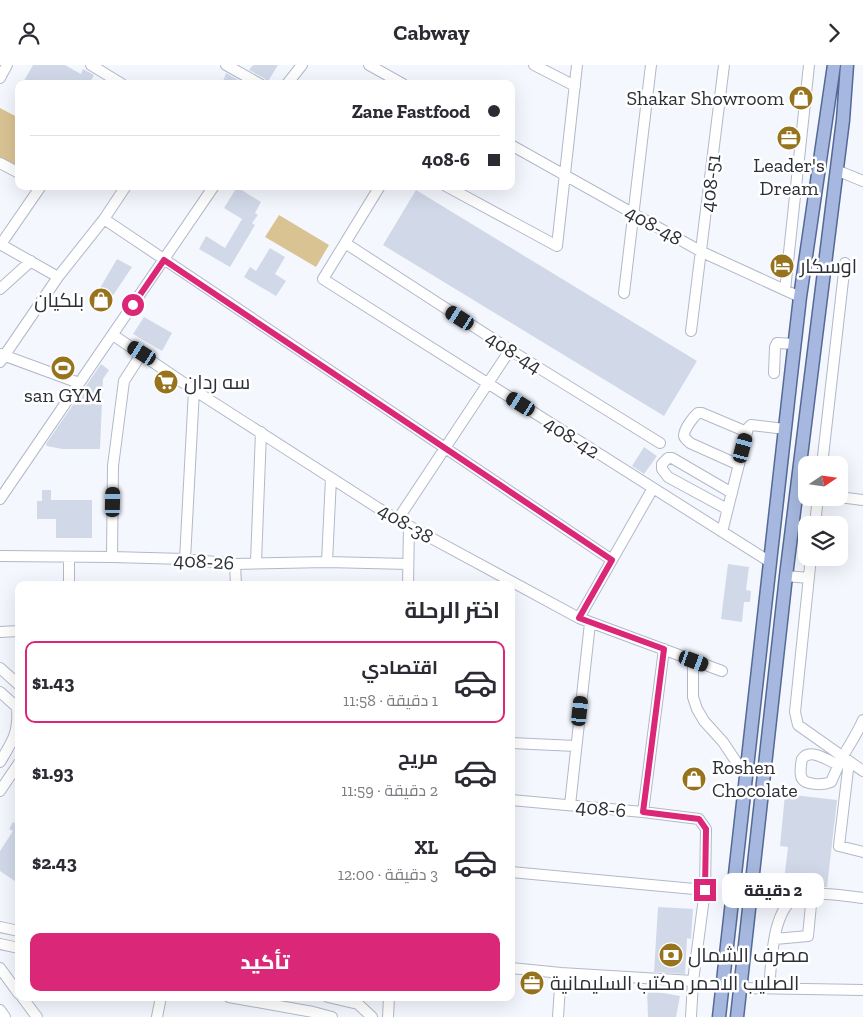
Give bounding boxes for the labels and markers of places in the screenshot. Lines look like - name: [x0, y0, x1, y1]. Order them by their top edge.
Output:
- shop icon: Shakar Showroom: [788, 85, 814, 111]
- place label: Shakar Showroom: [626, 86, 785, 110]
- office icon: Leader's Dream: [776, 125, 802, 151]
- place label: Leader's Dream: [753, 153, 825, 200]
- hotel icon: اوسكار: [769, 253, 795, 279]
- place label: اوسكار: [799, 254, 857, 278]
- shop icon: بلکیان: [88, 287, 114, 313]
- place label: بلکیان: [34, 288, 84, 313]
- sports icon: san GYM: [50, 355, 76, 381]
- supermarket icon: سه ردان: [153, 369, 179, 395]
- place label: سه ردان: [184, 370, 250, 395]
- place label: san GYM: [24, 383, 102, 407]
- place label: Roshen Chocolate: [712, 755, 798, 802]
- shop icon: Roshen Chocolate: [681, 766, 707, 792]
- bank icon: مصرف الشمال: [658, 942, 684, 968]
- place label: مصرف الشمال: [688, 943, 809, 968]
- office icon: الصليب الاحمر مكتب السليمانية: [519, 970, 545, 996]
- place label: الصليب الاحمر مكتب السليمانية: [550, 971, 799, 995]

